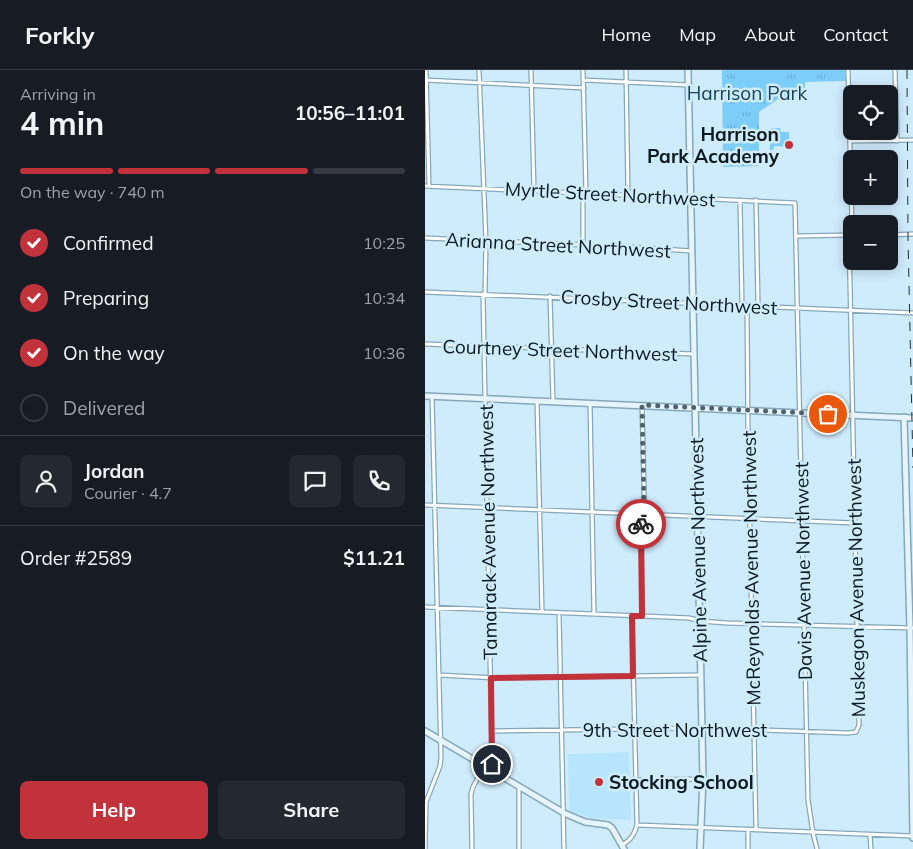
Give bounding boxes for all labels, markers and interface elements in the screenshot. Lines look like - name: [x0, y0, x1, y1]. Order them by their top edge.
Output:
- text: Forkly: [25, 20, 94, 50]
- text: Home: [601, 23, 651, 46]
- text: Map: [679, 23, 716, 46]
- text: About: [744, 23, 795, 46]
- text: Contact: [823, 23, 888, 46]
- park label: Harrison Park: [687, 81, 808, 105]
- text: Arriving in: [20, 84, 96, 104]
- map controls: [843, 85, 898, 270]
- button: locate: [843, 85, 898, 140]
- text: 10:56–11:01: [295, 101, 405, 125]
- text: 4 min: [20, 103, 104, 143]
- place label: Harrison Park Academy: [647, 122, 780, 168]
- marker: Harrison Park Academy: [783, 139, 795, 151]
- button: +: [843, 150, 898, 205]
- street label: Myrtle Street Northwest: [504, 177, 716, 212]
- text: On the way · 740 m: [20, 182, 165, 202]
- button: −: [843, 215, 898, 270]
- street label: Arianna Street Northwest: [445, 227, 672, 263]
- icon: check: [20, 229, 48, 257]
- text: Confirmed: [63, 231, 154, 255]
- text: 10:25: [363, 233, 405, 253]
- icon: check: [20, 284, 48, 312]
- street label: Crosby Street Northwest: [560, 284, 778, 320]
- text: Preparing: [63, 286, 149, 310]
- text: 10:34: [363, 288, 405, 308]
- street label: Courtney Street Northwest: [442, 334, 678, 366]
- icon: check: [20, 339, 48, 367]
- text: On the way: [63, 341, 165, 365]
- text: 10:36: [363, 343, 405, 363]
- pin: [807, 393, 849, 435]
- text: Delivered: [63, 396, 145, 420]
- icon: bag: [814, 400, 842, 428]
- street label: Tamarack Avenue Northwest: [474, 404, 502, 660]
- street label: McReynolds Avenue Northwest: [737, 430, 765, 706]
- street label: Alpine Avenue Northwest: [684, 437, 712, 663]
- button: person: [20, 455, 72, 507]
- button: chat: [289, 455, 341, 507]
- button: phone: [353, 455, 405, 507]
- street label: Muskegon Avenue Northwest: [842, 458, 870, 718]
- text: Jordan: [84, 459, 144, 483]
- street label: Davis Avenue Northwest: [789, 461, 817, 680]
- text: Courier · 4.7: [84, 483, 172, 503]
- courier: [616, 499, 666, 549]
- icon: bike: [627, 510, 655, 538]
- text: Order #2589: [20, 546, 132, 570]
- text: $11.21: [343, 546, 405, 570]
- street label: 9th Street Northwest: [583, 718, 768, 742]
- pin: [471, 743, 513, 785]
- icon: home: [478, 750, 506, 778]
- place label: Stocking School: [609, 770, 754, 794]
- marker: Stocking School: [593, 776, 605, 788]
- button: Help: [20, 781, 208, 839]
- button: Share: [218, 781, 405, 839]

